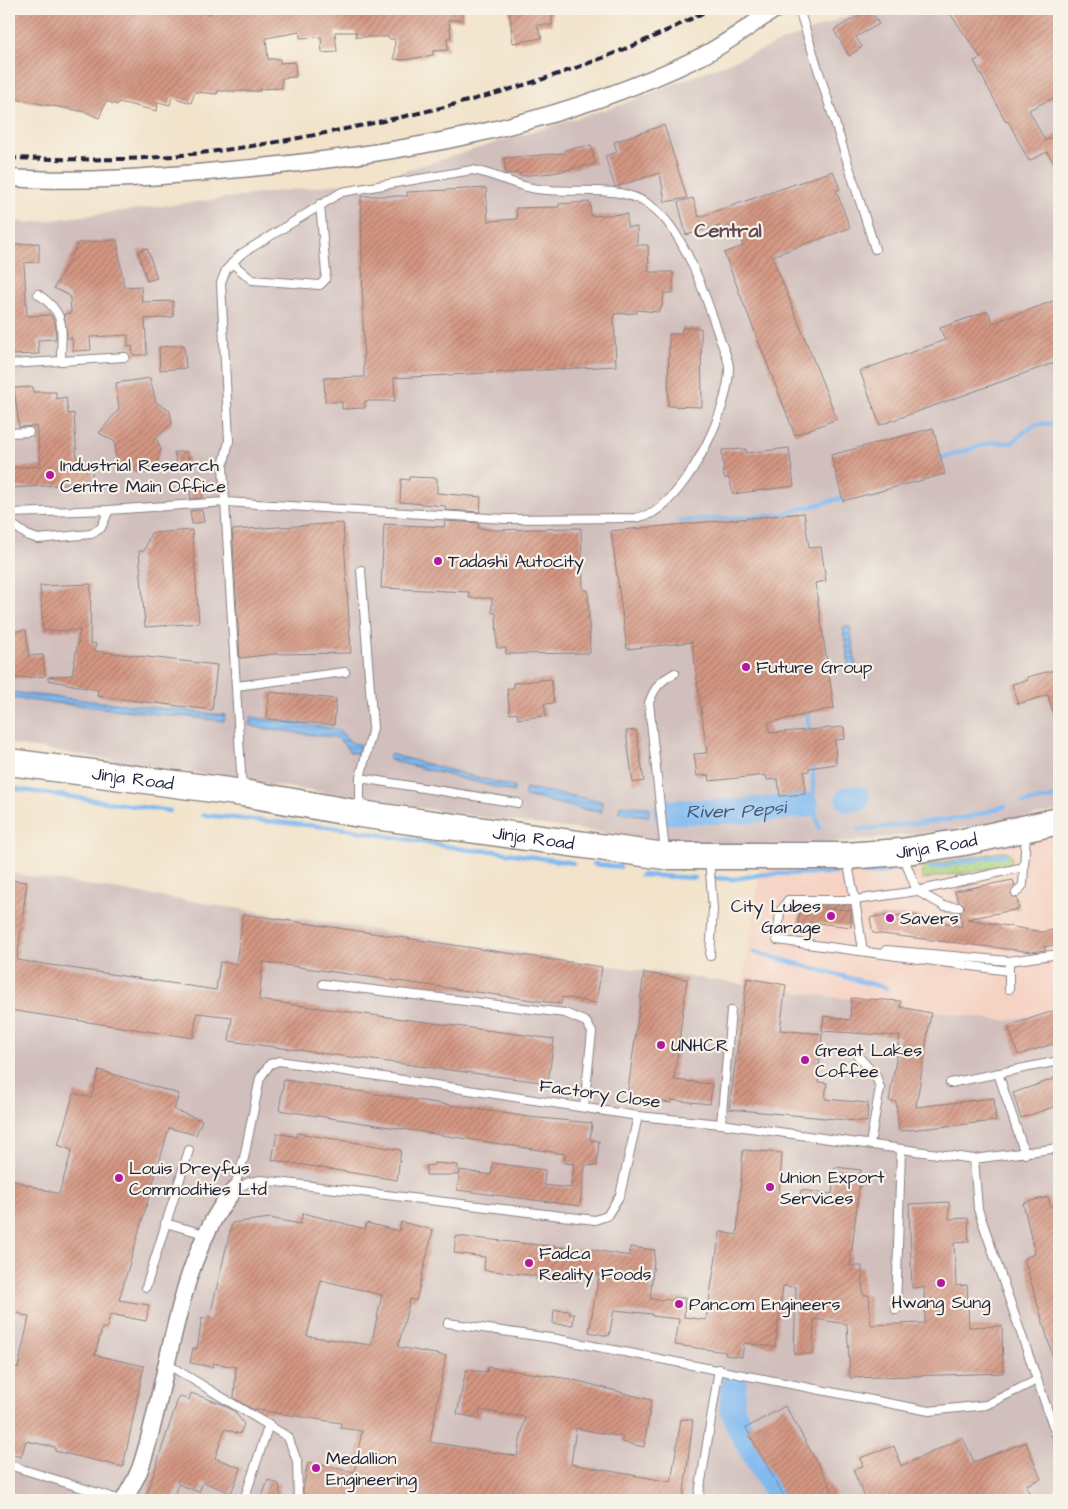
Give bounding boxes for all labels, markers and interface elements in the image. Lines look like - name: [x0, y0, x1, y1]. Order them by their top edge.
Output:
- district label: Central: [694, 217, 762, 245]
- place label: Industrial Research Centre Main Office: [60, 453, 226, 499]
- marker: Industrial Research Centre Main Office: [44, 469, 56, 481]
- place label: Tadashi Autocity: [448, 549, 584, 575]
- marker: Tadashi Autocity: [432, 555, 444, 567]
- place label: Future Group: [756, 655, 873, 680]
- marker: Future Group: [740, 661, 752, 673]
- street label: Jinja Road: [91, 761, 175, 796]
- water label: River Pepsi: [686, 793, 789, 825]
- street label: Jinja Road: [491, 820, 576, 856]
- street label: Jinja Road: [895, 827, 980, 865]
- place label: City Lubes Garage: [731, 894, 821, 941]
- place label: Savers: [900, 906, 959, 931]
- marker: City Lubes Garage: [825, 910, 837, 922]
- marker: Savers: [884, 912, 896, 924]
- place label: UNHCR: [671, 1033, 729, 1058]
- place label: Great Lakes Coffee: [815, 1038, 922, 1084]
- marker: UNHCR: [655, 1039, 667, 1051]
- marker: Great Lakes Coffee: [799, 1054, 811, 1066]
- street label: Factory Close: [538, 1073, 662, 1116]
- place label: Louis Dreyfus Commodities Ltd: [129, 1156, 267, 1202]
- place label: Union Export Services: [780, 1165, 885, 1211]
- marker: Louis Dreyfus Commodities Ltd: [113, 1172, 125, 1184]
- marker: Union Export Services: [764, 1181, 776, 1193]
- place label: Fadca Reality Foods: [539, 1241, 652, 1288]
- marker: Fadca Reality Foods: [523, 1257, 535, 1269]
- marker: Hwang Sung: [935, 1277, 947, 1289]
- place label: Hwang Sung: [891, 1290, 991, 1316]
- place label: Pancom Engineers: [689, 1292, 840, 1318]
- marker: Pancom Engineers: [673, 1298, 685, 1310]
- place label: Medallion Engineering: [326, 1446, 417, 1493]
- marker: Medallion Engineering: [310, 1462, 322, 1474]

